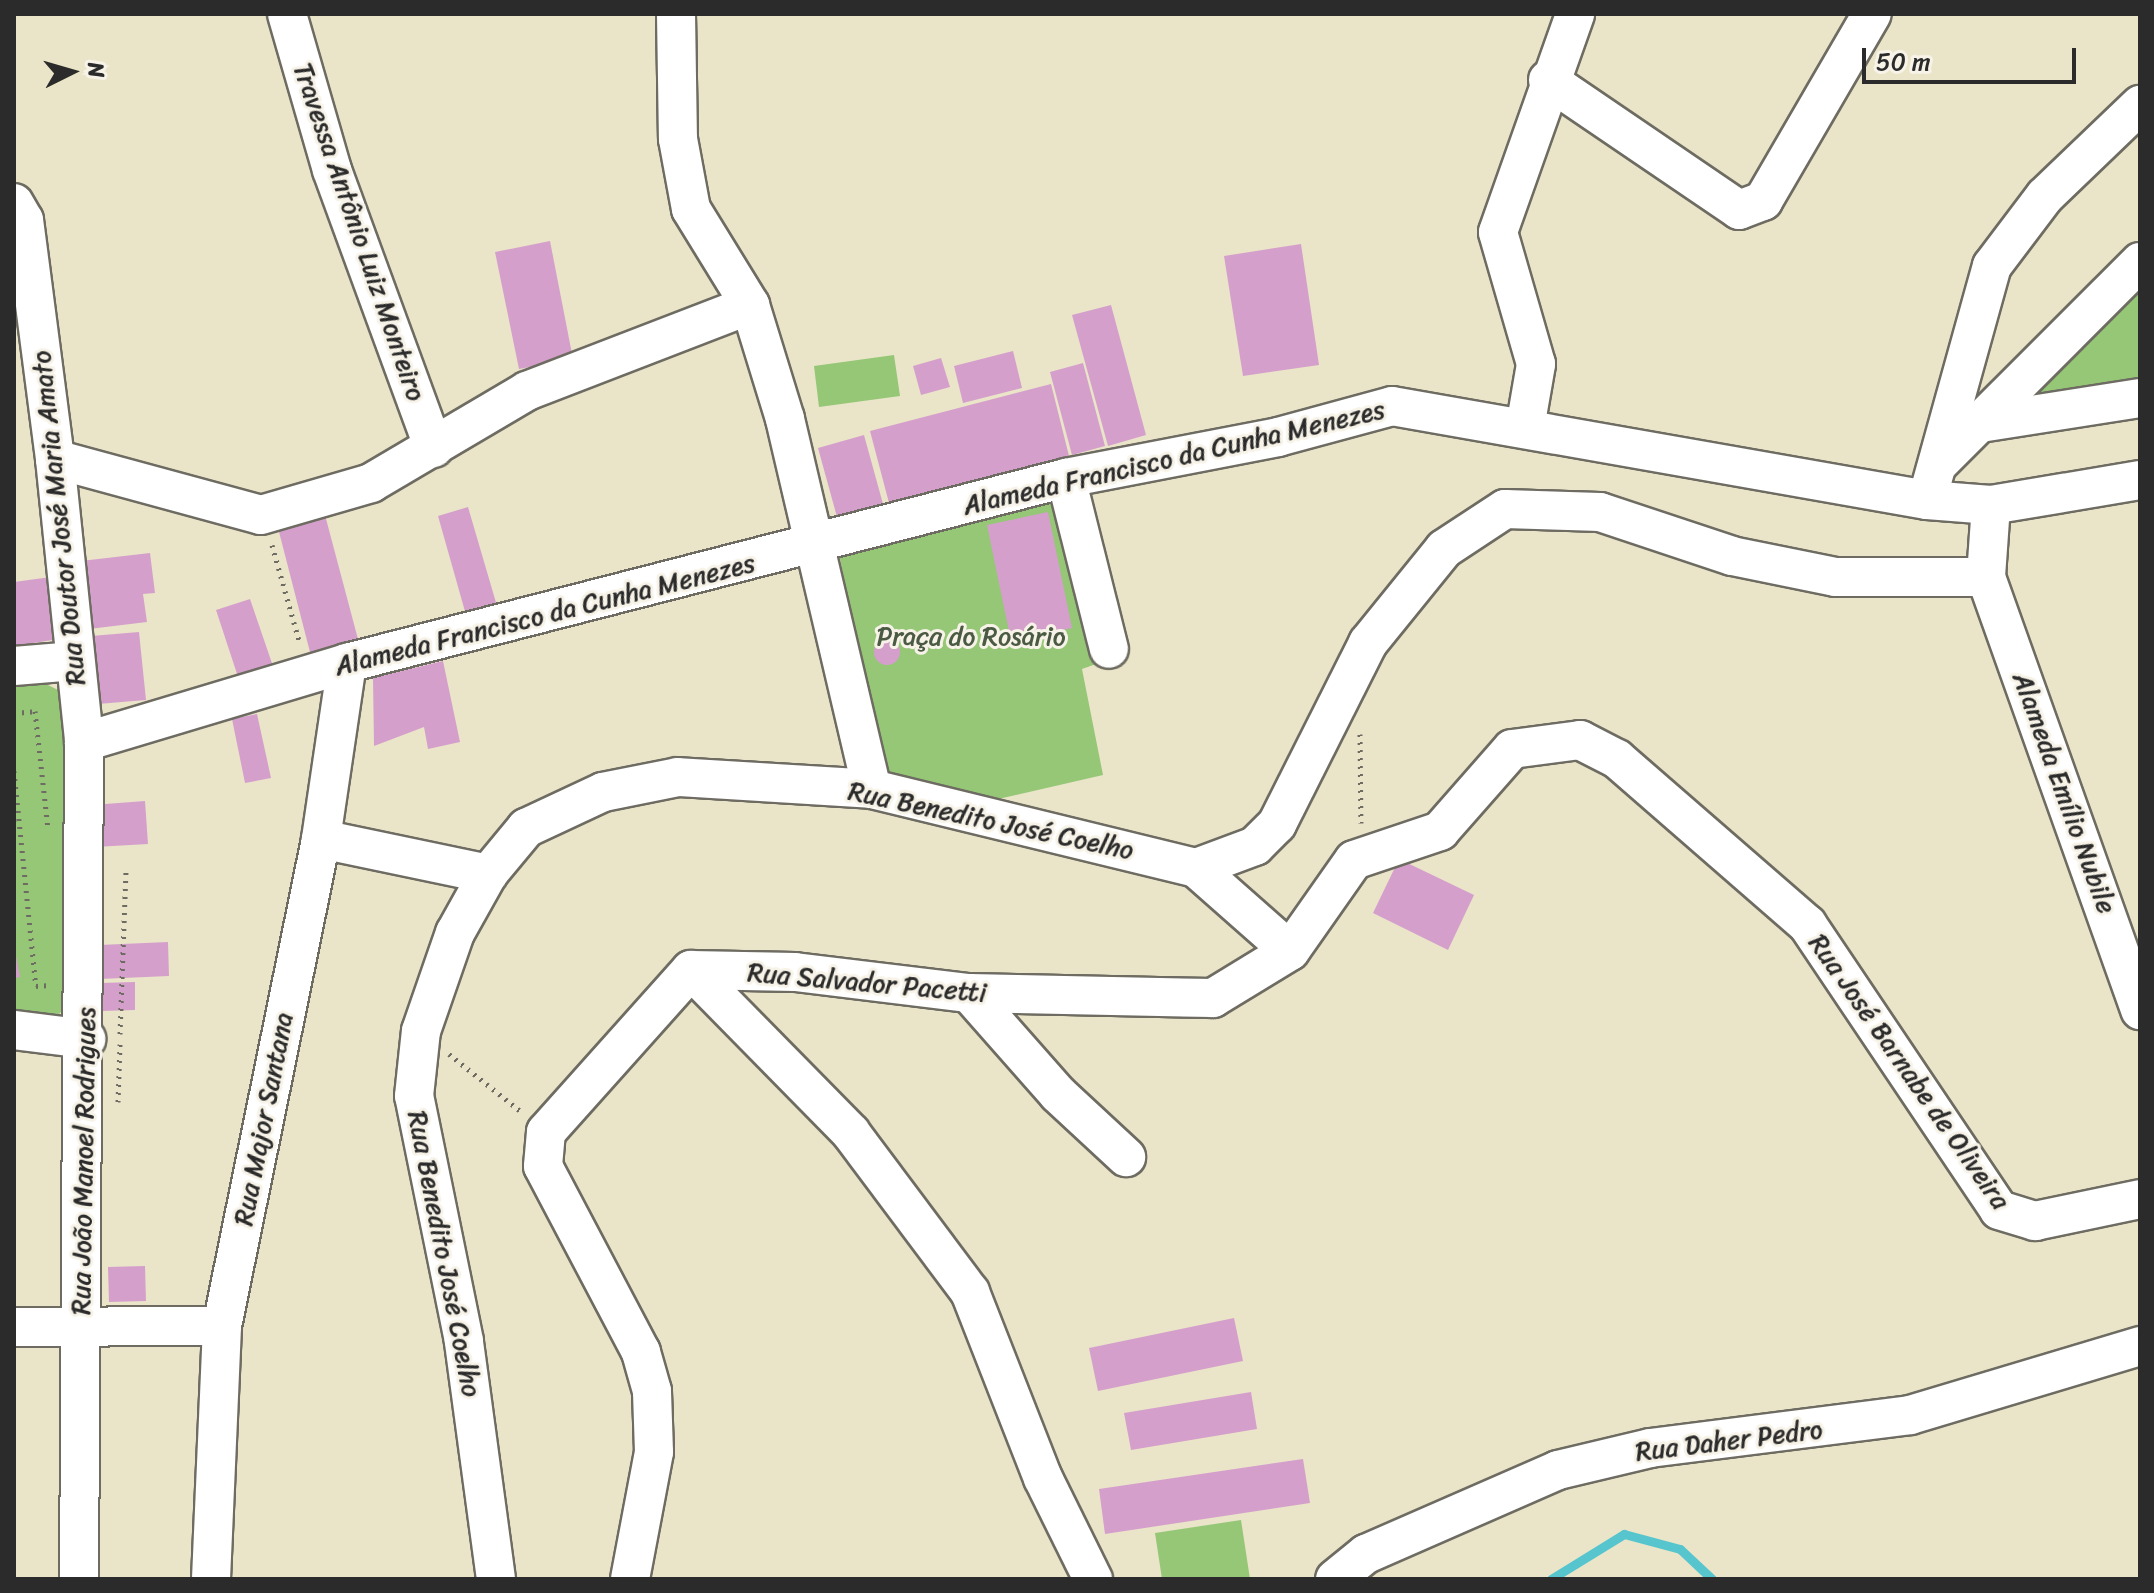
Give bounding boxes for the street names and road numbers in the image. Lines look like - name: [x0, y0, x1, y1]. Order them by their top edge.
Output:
- street label: Travessa Antônio Luiz Monteiro: [286, 58, 432, 406]
- street label: Rua Doutor José Maria Amato: [26, 348, 92, 688]
- street label: Alameda Francisco da Cunha Menezes: [961, 394, 1387, 522]
- street label: Alameda Francisco da Cunha Menezes: [333, 548, 757, 682]
- street label: Alameda Emílio Nubile: [2006, 668, 2122, 918]
- street label: Rua Benedito José Coelho: [845, 775, 1137, 867]
- street label: Rua José Barnabe de Oliveira: [1802, 928, 2016, 1216]
- street label: Rua Salvador Pacetti: [746, 957, 988, 1009]
- street label: Rua João Manoel Rodrigues: [66, 1006, 102, 1316]
- street label: Rua Major Santana: [228, 1009, 300, 1229]
- street label: Rua Benedito José Coelho: [401, 1108, 487, 1400]
- street label: Rua Daher Pedro: [1633, 1414, 1825, 1468]

